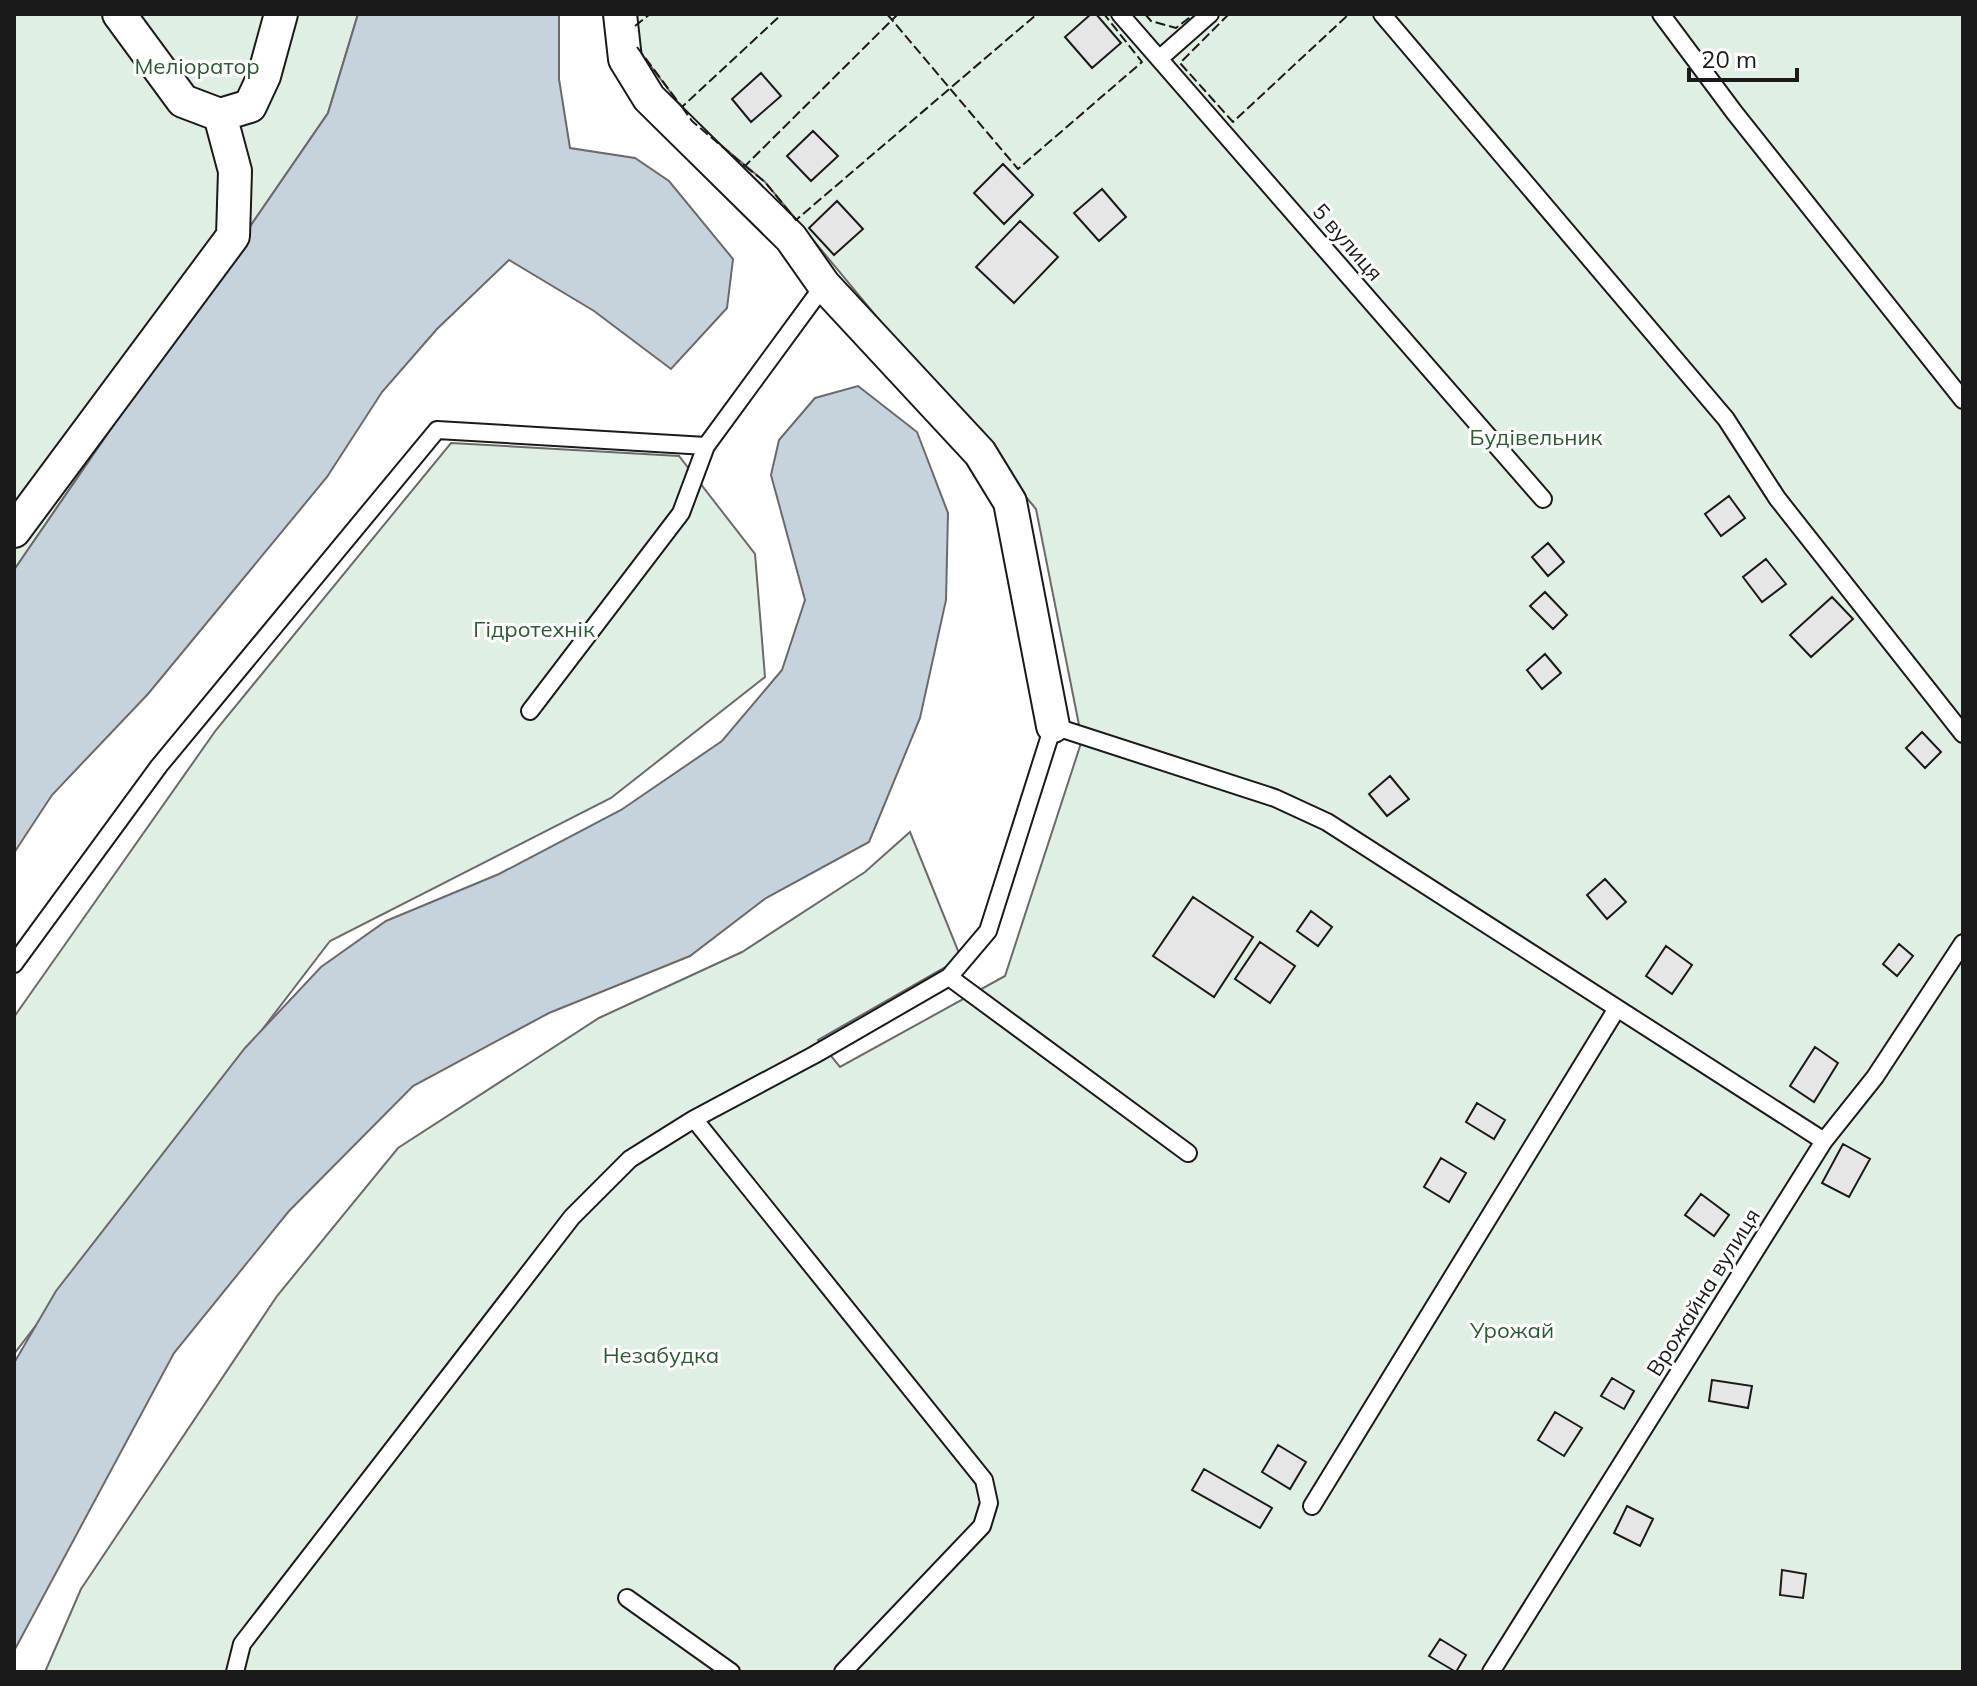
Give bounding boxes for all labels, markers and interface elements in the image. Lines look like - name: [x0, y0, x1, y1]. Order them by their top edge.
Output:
- scale bar: [1689, 32, 1797, 82]
- text: 20 m: [1701, 44, 1757, 74]
- park label: Меліоратор: [134, 52, 260, 80]
- street label: 5 вулиця: [1307, 197, 1389, 287]
- park label: Будівельник: [1470, 423, 1603, 451]
- park label: Гідротехнік: [473, 615, 595, 643]
- street label: Врожайна вулиця: [1640, 1203, 1766, 1381]
- park label: Урожай: [1469, 1316, 1554, 1344]
- park label: Незабудка: [603, 1341, 719, 1369]

